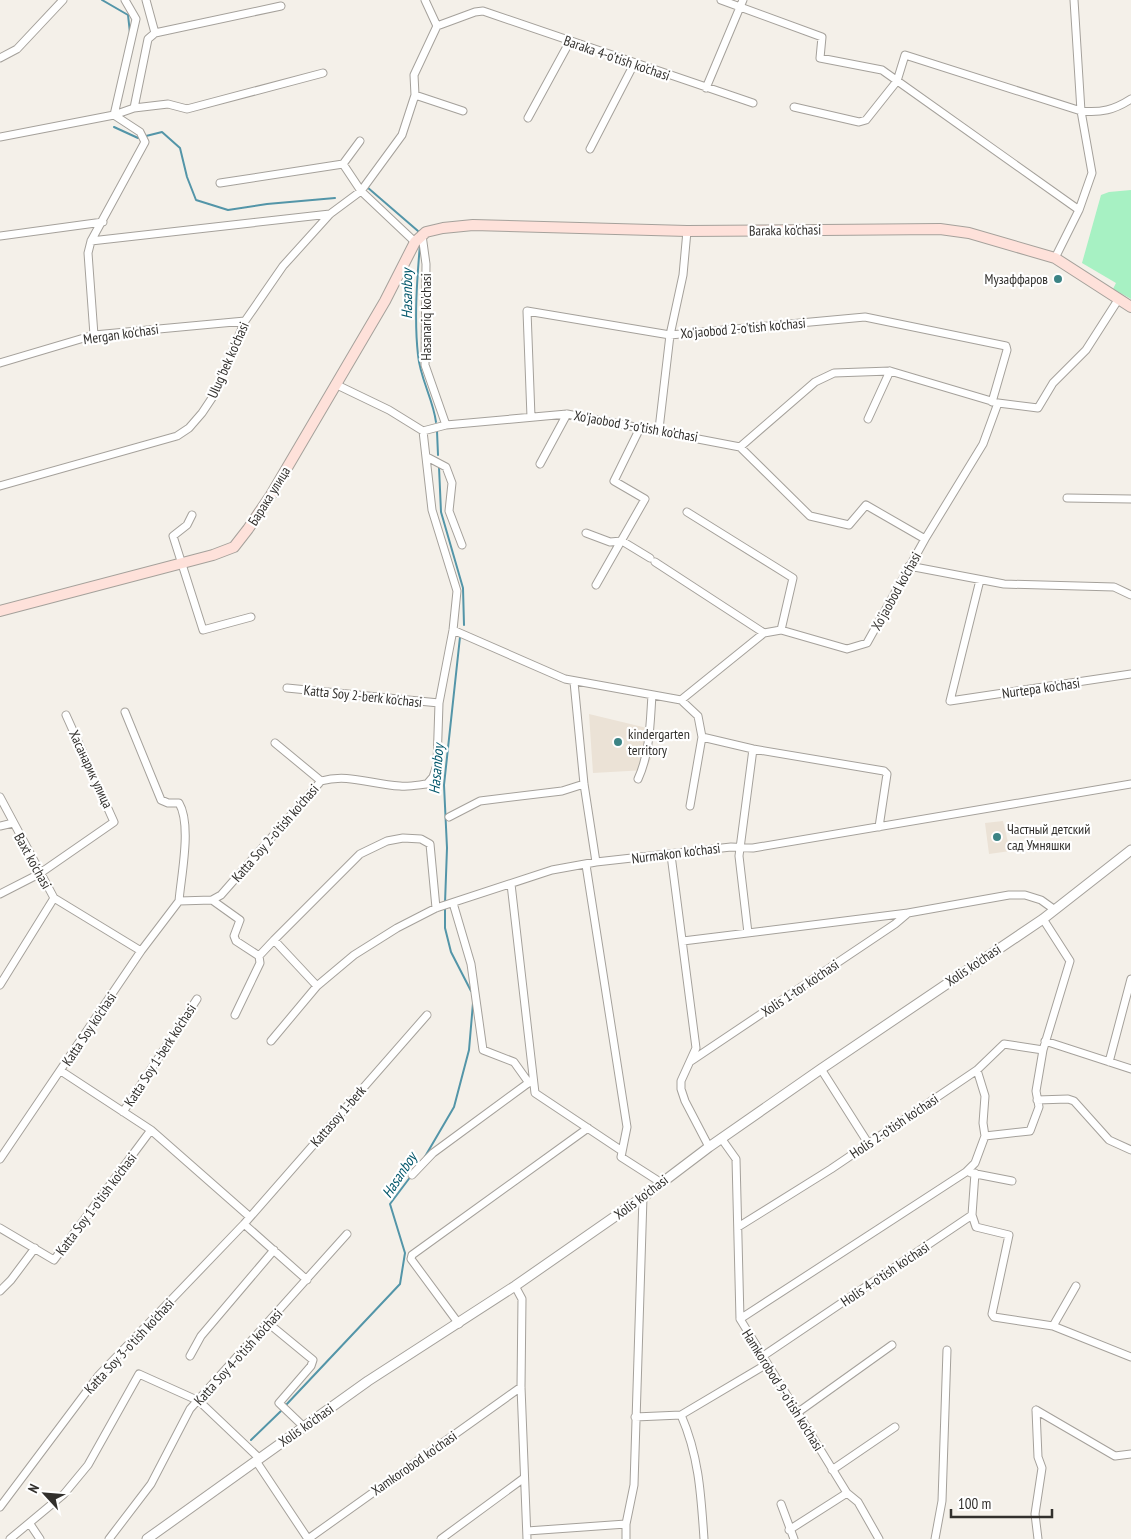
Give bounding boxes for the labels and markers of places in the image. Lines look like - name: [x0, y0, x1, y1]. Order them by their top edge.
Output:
- place label: Музаффаров: [985, 270, 1048, 288]
- marker: Музаффаров: [1052, 273, 1064, 285]
- place label: kindergarten territory: [628, 725, 690, 759]
- marker: kindergarten territory: [612, 736, 624, 748]
- place label: Частный детский сад Умняшки: [1007, 820, 1090, 854]
- marker: Частный детский сад Умняшки: [991, 831, 1003, 843]

